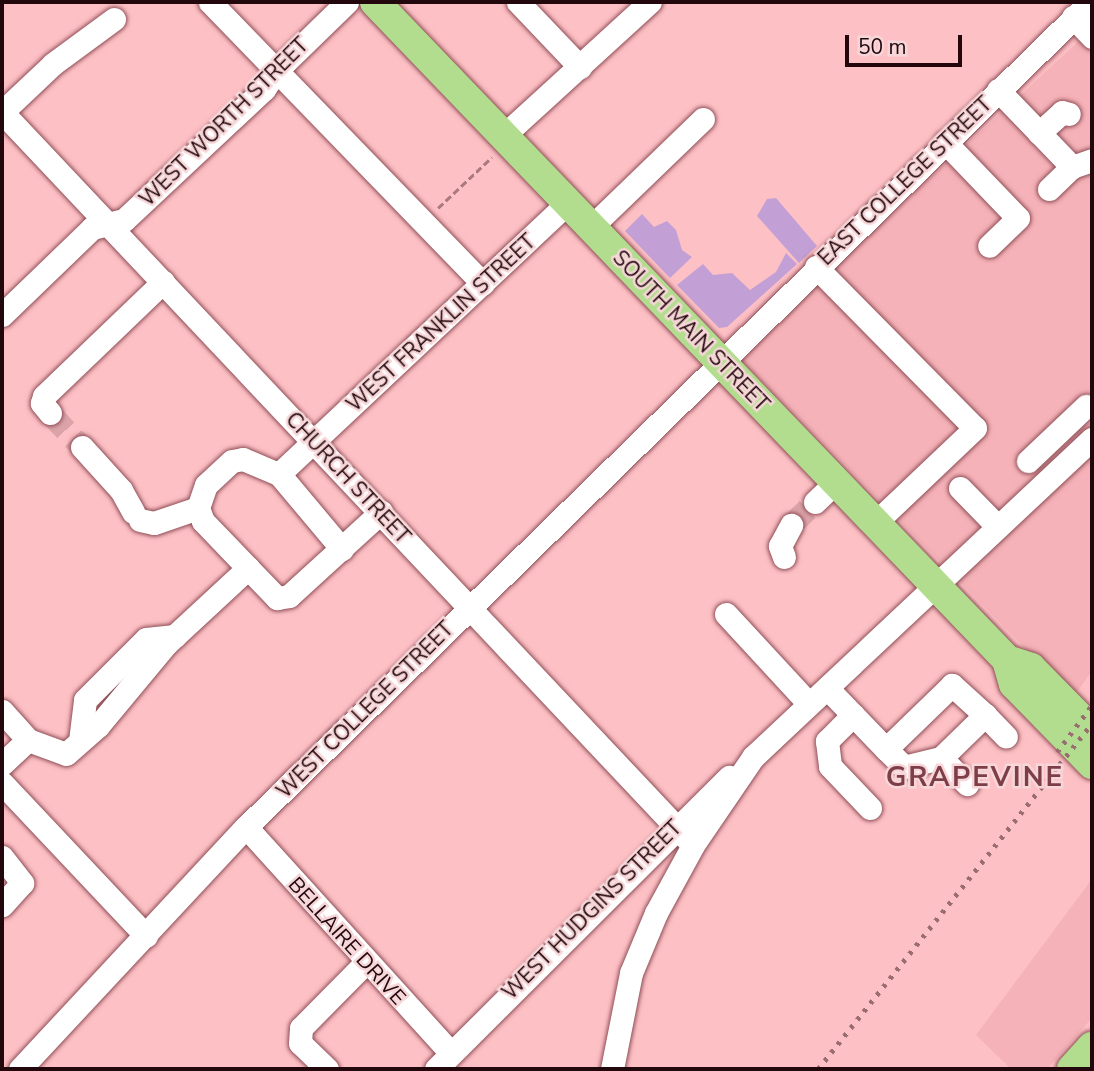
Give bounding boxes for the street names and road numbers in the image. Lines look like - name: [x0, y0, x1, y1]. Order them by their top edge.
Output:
- street label: WEST WORTH STREET: [134, 32, 314, 212]
- street label: EAST COLLEGE STREET: [813, 92, 997, 270]
- street label: WEST FRANKLIN STREET: [341, 229, 541, 417]
- street label: SOUTH MAIN STREET: [608, 245, 774, 417]
- street label: CHURCH STREET: [280, 407, 416, 549]
- street label: WEST COLLEGE STREET: [271, 616, 459, 804]
- street label: WEST HUDGINS STREET: [497, 815, 687, 1005]
- street label: BELLAIRE DRIVE: [283, 872, 411, 1010]

